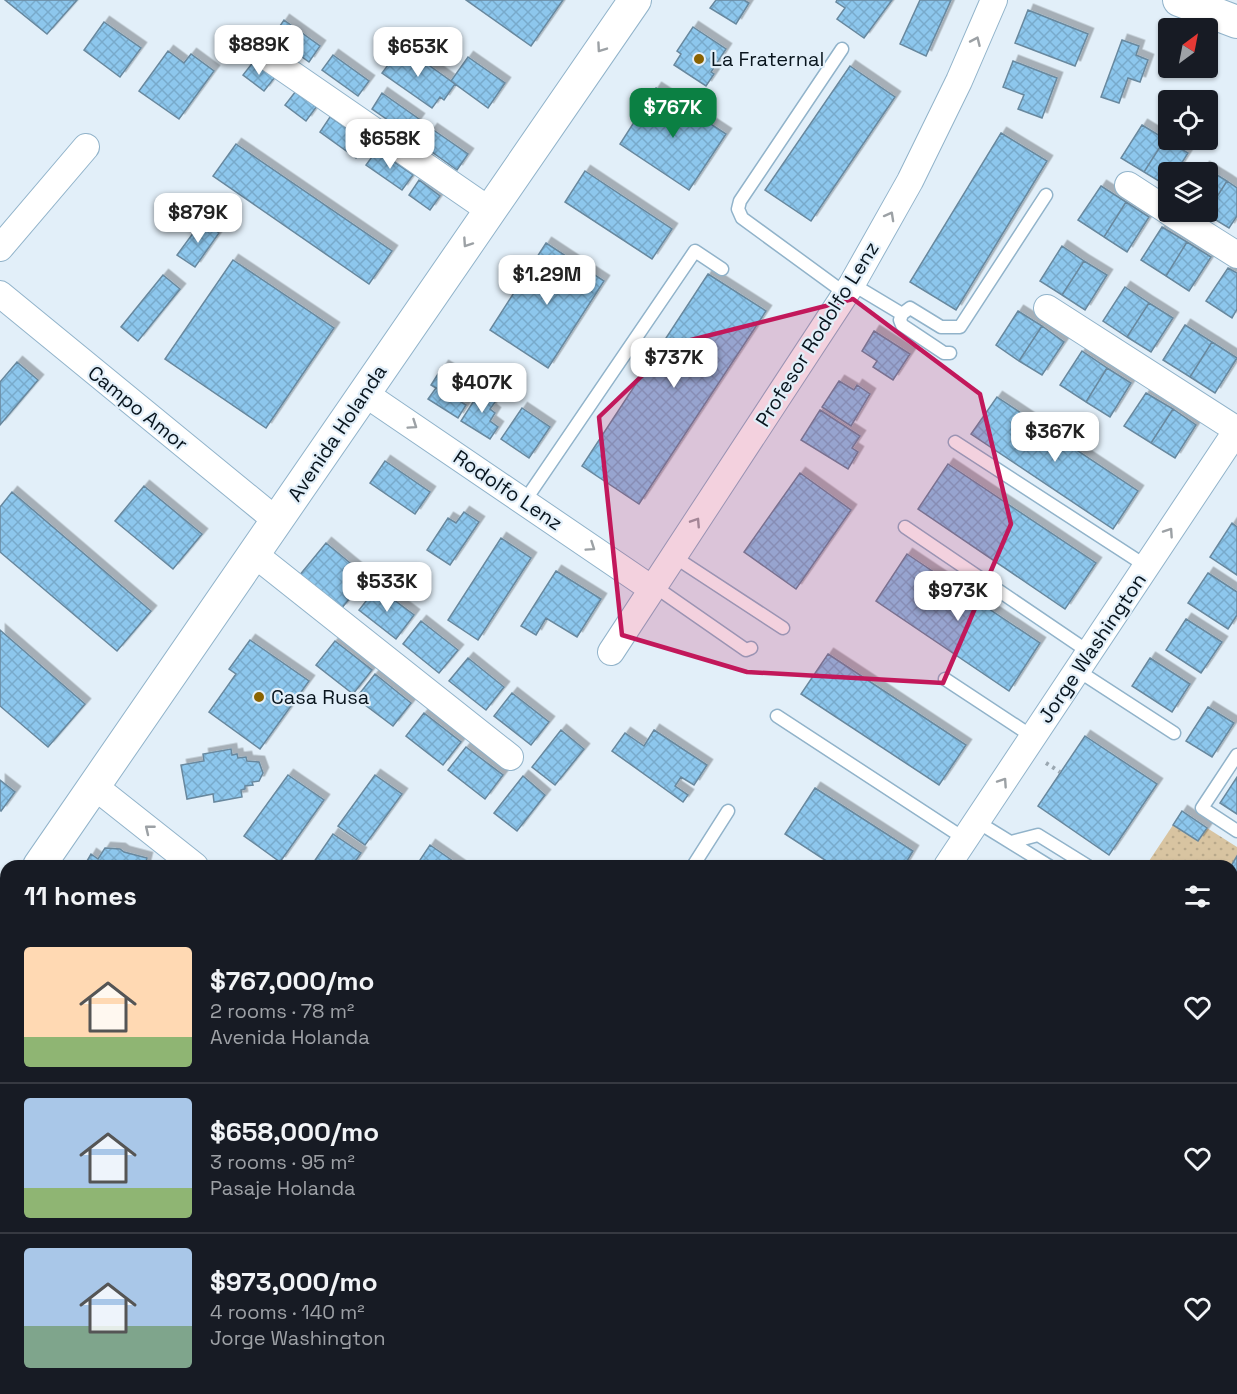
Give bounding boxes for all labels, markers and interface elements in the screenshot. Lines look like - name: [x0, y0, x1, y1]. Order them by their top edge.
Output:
- north arrow: [1158, 18, 1218, 78]
- map controls: [1158, 18, 1218, 222]
- pin: $889K: [217, 25, 301, 76]
- pin: $653K: [376, 27, 460, 78]
- text: $889K: [229, 31, 290, 57]
- text: $653K: [387, 33, 449, 59]
- one-way arrow: [969, 36, 981, 47]
- one-way arrow: [597, 41, 608, 52]
- place label: La Fraternal: [711, 46, 824, 72]
- marker: La Fraternal: [692, 52, 706, 66]
- pin: $767K: [631, 88, 715, 139]
- button: locate: [1158, 90, 1218, 150]
- text: $767K: [644, 94, 702, 120]
- pin: $658K: [348, 119, 432, 170]
- text: $658K: [360, 125, 421, 151]
- button: layers: [1158, 162, 1218, 222]
- pin: $879K: [156, 193, 240, 244]
- text: $879K: [168, 199, 228, 225]
- one-way arrow: [883, 212, 894, 222]
- one-way arrow: [462, 237, 474, 247]
- street label: Profesor Rodolfo Lenz: [749, 237, 885, 431]
- pin: $1.29M: [498, 255, 596, 306]
- text: $1.29M: [513, 261, 581, 287]
- pin: $737K: [632, 338, 716, 389]
- text: $737K: [645, 344, 703, 370]
- street label: Campo Amor: [83, 360, 193, 456]
- street label: Avenida Holanda: [282, 360, 392, 506]
- pin: $407K: [440, 363, 524, 414]
- text: $407K: [452, 369, 513, 395]
- pin: $367K: [1013, 412, 1097, 463]
- one-way arrow: [406, 418, 417, 429]
- text: $367K: [1025, 418, 1085, 444]
- street label: Rodolfo Lenz: [448, 444, 568, 536]
- one-way arrow: [688, 518, 700, 528]
- one-way arrow: [1162, 528, 1173, 539]
- one-way arrow: [584, 540, 595, 551]
- pin: $533K: [345, 562, 429, 613]
- text: $533K: [357, 568, 417, 594]
- street label: Jorge Washington: [1032, 568, 1152, 728]
- pin: $973K: [916, 571, 1000, 622]
- text: $973K: [928, 577, 988, 603]
- place label: Casa Rusa: [271, 684, 369, 710]
- marker: Casa Rusa: [252, 690, 266, 704]
- one-way arrow: [996, 778, 1007, 789]
- one-way arrow: [145, 825, 156, 836]
- text: 11 homes: [24, 879, 137, 913]
- icon: filters: [1181, 880, 1214, 913]
- text: $767,000/mo: [210, 964, 374, 998]
- icon: home: [72, 971, 144, 1043]
- icon: heart: [1181, 991, 1214, 1024]
- text: 2 rooms · 78 m²: [210, 998, 354, 1024]
- text: Avenida Holanda: [210, 1024, 370, 1050]
- text: $658,000/mo: [210, 1115, 379, 1149]
- icon: home: [72, 1122, 144, 1194]
- icon: heart: [1181, 1142, 1214, 1175]
- text: 3 rooms · 95 m²: [210, 1149, 355, 1175]
- text: Pasaje Holanda: [210, 1175, 356, 1201]
- text: $973,000/mo: [210, 1265, 378, 1299]
- icon: home: [72, 1272, 144, 1344]
- icon: heart: [1181, 1292, 1214, 1325]
- text: 4 rooms · 140 m²: [210, 1299, 365, 1325]
- text: Jorge Washington: [210, 1325, 386, 1351]

